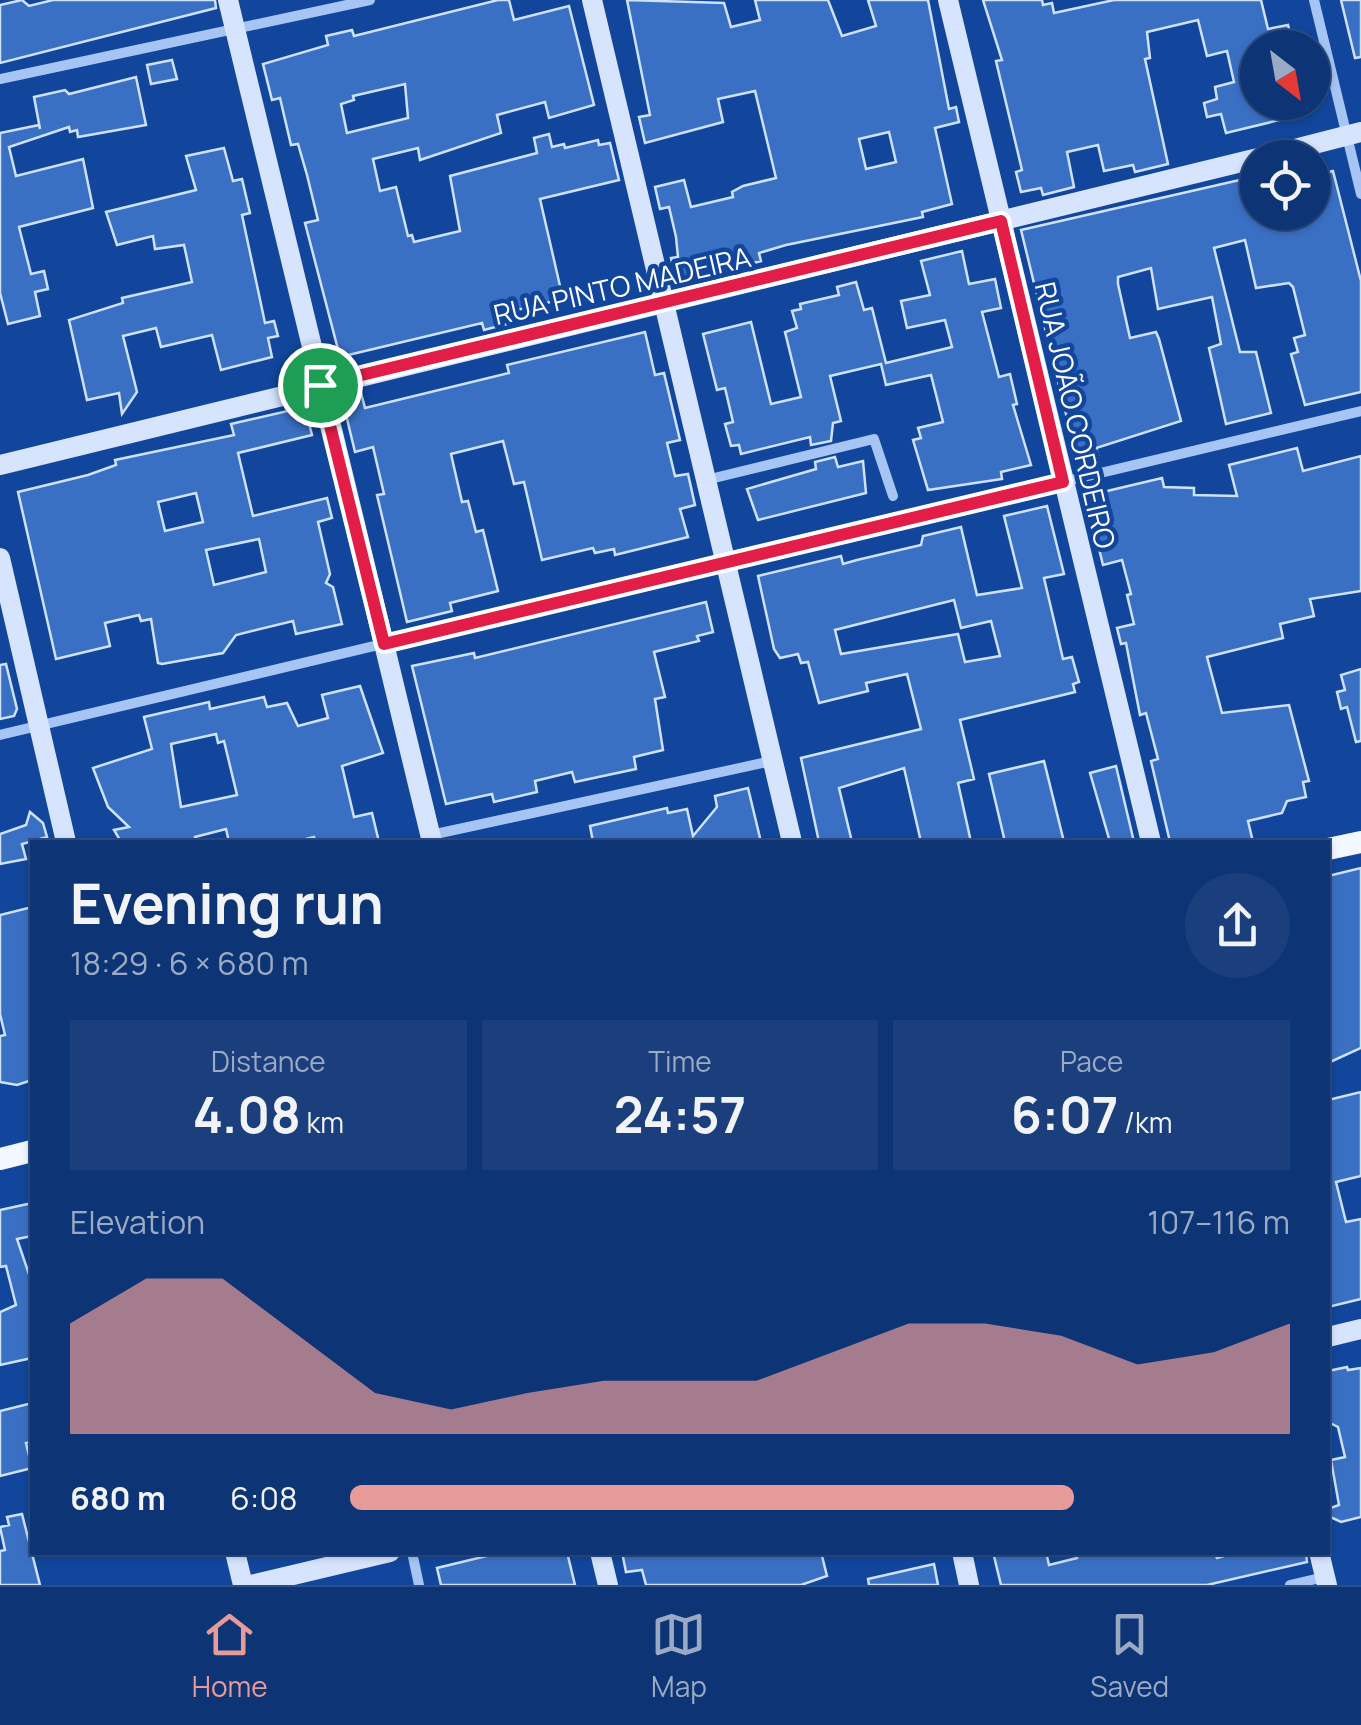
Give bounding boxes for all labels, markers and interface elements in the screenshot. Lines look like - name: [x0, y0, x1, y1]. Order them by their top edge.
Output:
- north arrow: [1240, 30, 1330, 120]
- map controls: [1240, 30, 1330, 230]
- button: locate: [1240, 140, 1330, 230]
- street label: RUA PINTO MADEIRA: [490, 237, 755, 333]
- street label: RUA JOÃO CORDEIRO: [1027, 278, 1125, 552]
- pin: [278, 343, 363, 428]
- icon: arrive: [293, 358, 348, 413]
- text: Evening run: [70, 865, 384, 941]
- button: share: [1185, 873, 1290, 978]
- text: 18:29 · 6 × 680 m: [70, 941, 309, 985]
- text: Distance: [211, 1042, 326, 1080]
- text: Time: [648, 1042, 712, 1080]
- text: Pace: [1060, 1042, 1123, 1080]
- text: 4.08: [193, 1080, 301, 1148]
- text: 24:57: [614, 1080, 746, 1148]
- text: 6:07: [1011, 1080, 1119, 1148]
- text: km: [301, 1103, 344, 1141]
- text: /km: [1119, 1103, 1173, 1141]
- text: Elevation: [70, 1200, 205, 1244]
- text: 107–116 m: [1147, 1200, 1290, 1244]
- text: 680 m: [70, 1476, 166, 1520]
- text: 6:08: [230, 1476, 298, 1520]
- tab: Home: [192, 1607, 268, 1705]
- tab: Map: [651, 1607, 707, 1705]
- tab: Saved: [1090, 1607, 1169, 1705]

